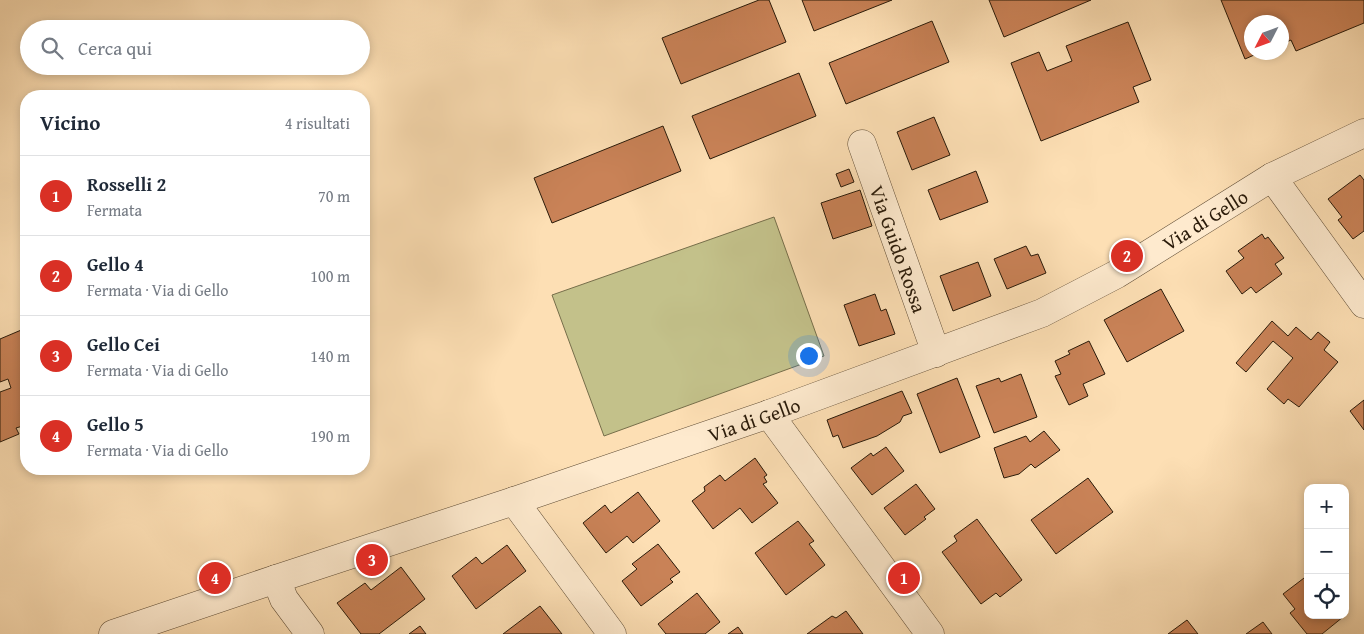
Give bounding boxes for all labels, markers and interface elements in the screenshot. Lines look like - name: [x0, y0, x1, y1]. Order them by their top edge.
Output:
- north arrow: [1244, 15, 1289, 60]
- search box: [20, 20, 370, 75]
- icon: search: [38, 34, 66, 62]
- text: Cerca qui: [78, 34, 152, 62]
- text: Vicino: [40, 107, 100, 138]
- text: 4 risultati: [285, 111, 350, 135]
- text: Rosselli 2: [87, 170, 166, 198]
- street label: Via Guido Rossa: [863, 181, 935, 317]
- street label: Via di Gello: [1156, 181, 1253, 257]
- text: 1: [52, 184, 60, 208]
- text: 70 m: [318, 184, 350, 208]
- text: Fermata: [87, 198, 142, 222]
- pin: 2: [1111, 237, 1143, 275]
- text: Gello 4: [87, 250, 144, 278]
- text: 2: [52, 264, 60, 288]
- text: 100 m: [310, 264, 350, 288]
- text: Fermata · Via di Gello: [87, 278, 229, 302]
- text: Gello Cei: [87, 330, 160, 358]
- your location: [796, 343, 822, 369]
- text: 3: [52, 344, 60, 368]
- text: 140 m: [310, 344, 350, 368]
- text: Fermata · Via di Gello: [87, 358, 229, 382]
- street label: Via di Gello: [704, 389, 804, 448]
- text: Gello 5: [87, 410, 144, 438]
- text: 4: [52, 424, 60, 448]
- text: 190 m: [310, 424, 350, 448]
- text: Fermata · Via di Gello: [87, 438, 229, 462]
- map controls: [1304, 484, 1349, 619]
- button: +: [1304, 484, 1349, 529]
- button: −: [1304, 529, 1349, 574]
- pin: 3: [356, 541, 388, 579]
- pin: 4: [199, 559, 231, 597]
- pin: 1: [888, 559, 920, 597]
- button: locate: [1304, 574, 1349, 619]

